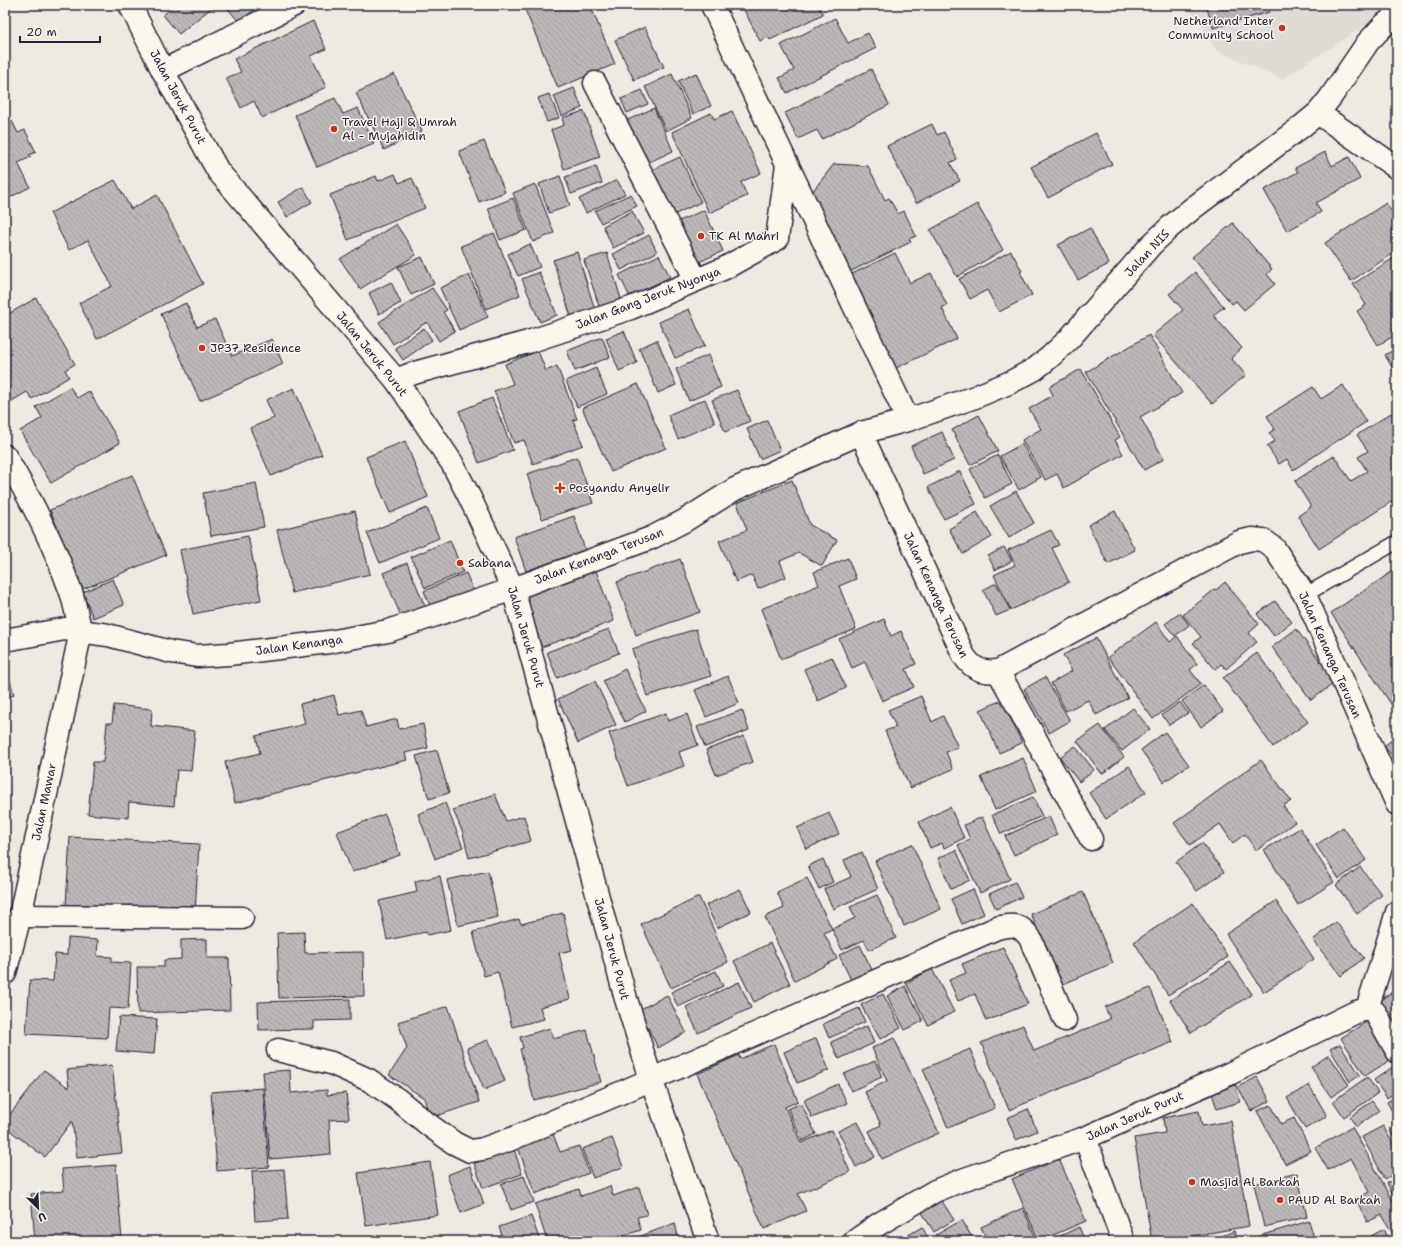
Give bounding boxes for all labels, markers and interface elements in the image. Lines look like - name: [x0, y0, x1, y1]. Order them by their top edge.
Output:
- place label: Netherland Inter Community School: [1168, 13, 1274, 43]
- scale bar: [20, 18, 100, 44]
- marker: Netherland Inter Community School: [1277, 23, 1287, 33]
- text: 20 m: [26, 24, 57, 40]
- street label: Jalan Jeruk Purut: [146, 47, 210, 147]
- place label: Travel Haji & Umrah Al - Mujahidin: [342, 114, 457, 144]
- marker: Travel Haji & Umrah Al - Mujahidin: [329, 124, 339, 134]
- street label: Jalan NIS: [1121, 226, 1173, 280]
- place label: TK Al Mahri: [709, 228, 779, 244]
- marker: TK Al Mahri: [696, 231, 706, 241]
- street label: Jalan Gang Jeruk Nyonya: [573, 263, 723, 333]
- street label: Jalan Jeruk Purut: [333, 308, 411, 400]
- place label: JP37 Residence: [210, 340, 301, 356]
- marker: JP37 Residence: [197, 343, 207, 353]
- place label: Posyandu Anyelir: [569, 480, 671, 496]
- marker: Posyandu Anyelir: [554, 482, 566, 494]
- street label: Jalan Kenanga Terusan: [532, 524, 666, 588]
- street label: Jalan Kenanga Terusan: [900, 530, 972, 660]
- place label: Sabana: [468, 555, 512, 571]
- marker: Sabana: [455, 558, 465, 568]
- street label: Jalan Jeruk Purut: [504, 584, 548, 690]
- street label: Jalan Kenanga Terusan: [1295, 589, 1365, 721]
- street label: Jalan Kenanga: [254, 631, 344, 659]
- street label: Jalan Mawar: [28, 761, 60, 842]
- street label: Jalan Jeruk Purut: [591, 896, 633, 1002]
- street label: Jalan Jeruk Purut: [1084, 1087, 1186, 1145]
- place label: Masjid Al Barkah: [1200, 1174, 1300, 1190]
- marker: Masjid Al Barkah: [1187, 1177, 1197, 1187]
- north arrow: [18, 1188, 58, 1228]
- place label: PAUD Al Barkah: [1288, 1192, 1381, 1208]
- marker: PAUD Al Barkah: [1275, 1195, 1285, 1205]
- text: U: [35, 1208, 48, 1225]

